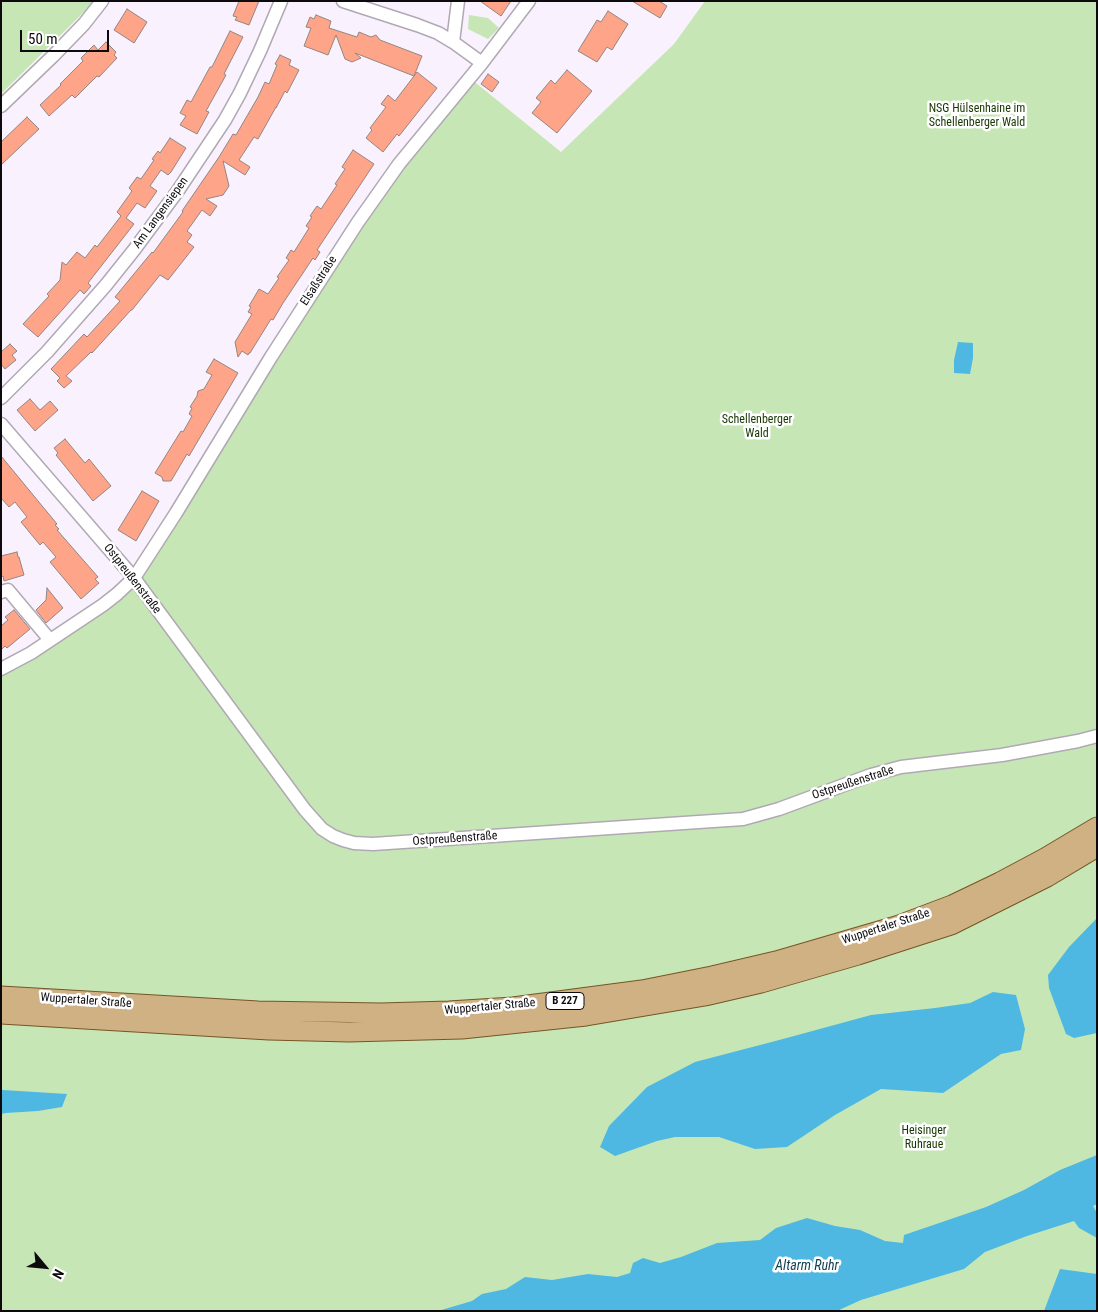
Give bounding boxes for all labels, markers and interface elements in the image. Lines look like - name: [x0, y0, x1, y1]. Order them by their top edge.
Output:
- scale bar: [22, 20, 111, 52]
- text: 50 m: [28, 30, 58, 48]
- park label: NSG Hülsenhaine im Schellenberger Wald: [929, 102, 1025, 130]
- street label: Am Langensiepen: [130, 175, 192, 251]
- street label: Elsaßstraße: [298, 253, 340, 309]
- park label: Schellenberger Wald: [722, 413, 792, 441]
- street label: Ostpreußenstraße: [100, 541, 164, 617]
- street label: Ostpreußenstraße: [810, 763, 896, 803]
- street label: Ostpreußenstraße: [412, 829, 498, 849]
- street label: Wuppertaler Straße: [840, 906, 932, 948]
- street label: Wuppertaler Straße: [40, 991, 132, 1011]
- road number: B 227: [546, 992, 584, 1009]
- street label: Wuppertaler Straße: [444, 996, 536, 1018]
- park label: Heisinger Ruhraue: [901, 1124, 947, 1152]
- north arrow: [20, 1242, 70, 1292]
- water label: Altarm Ruhr: [775, 1258, 839, 1274]
- text: N: [49, 1266, 67, 1282]

